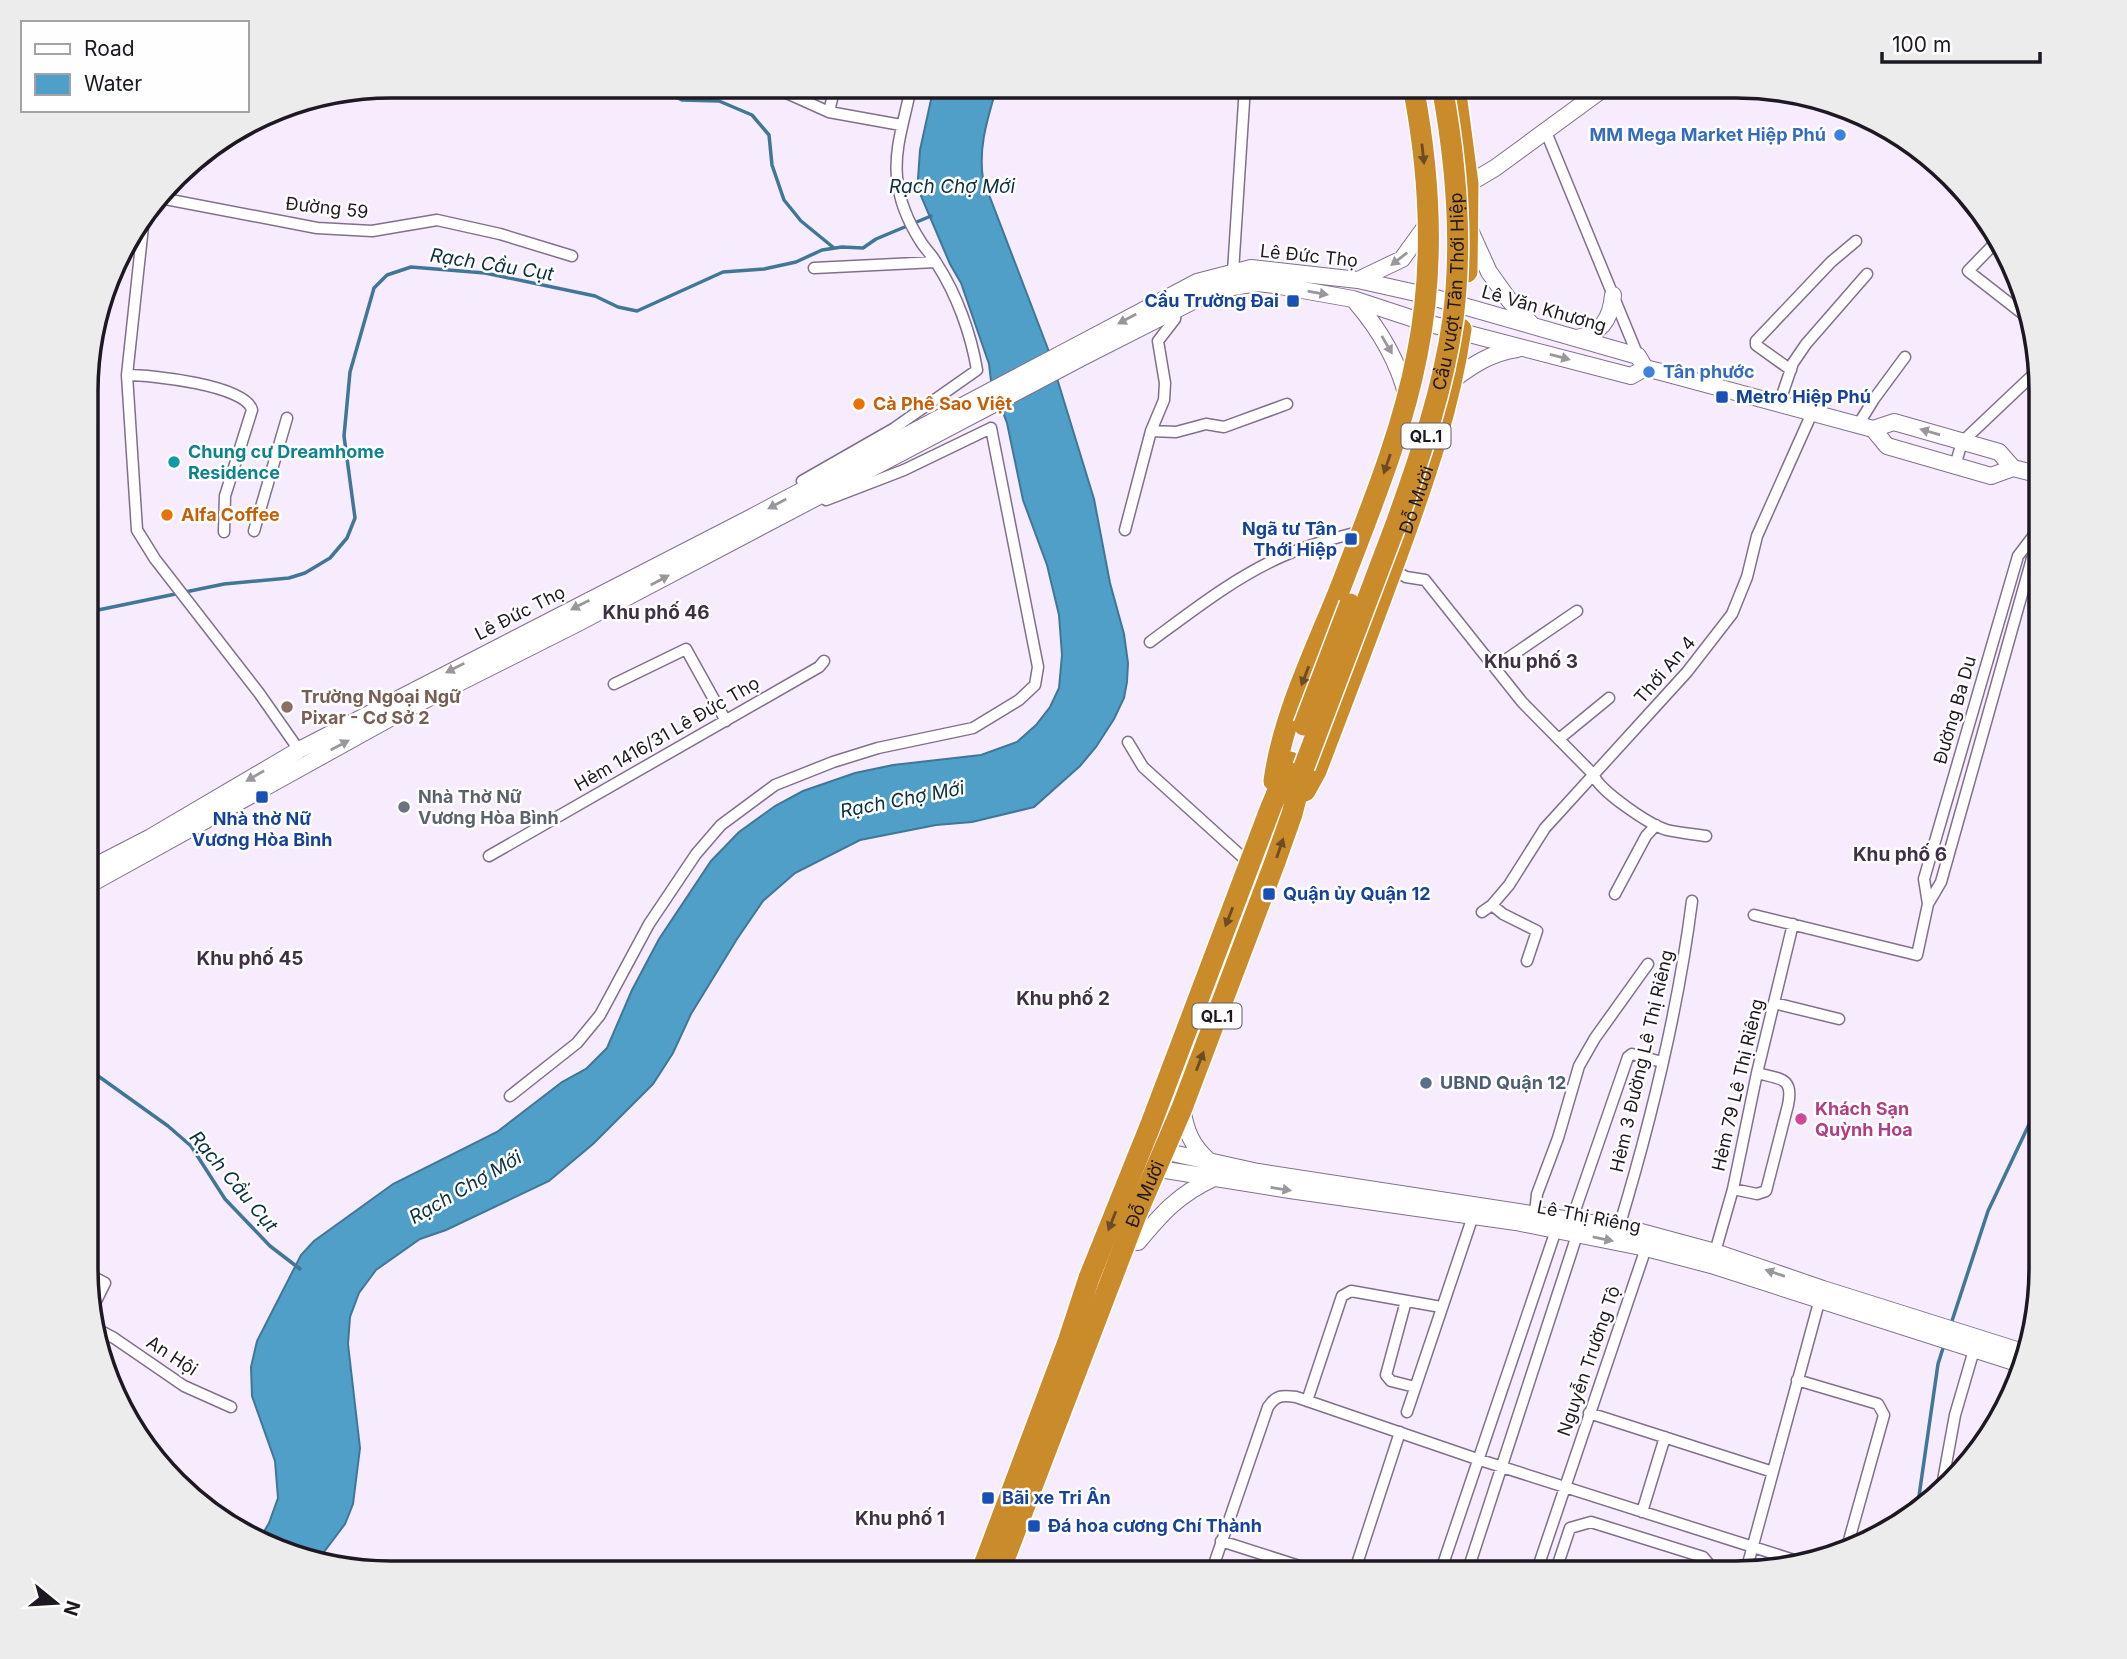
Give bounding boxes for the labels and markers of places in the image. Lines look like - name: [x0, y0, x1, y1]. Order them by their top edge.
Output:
- place label: MM Mega Market Hiệp Phú: [1589, 124, 1826, 145]
- marker: MM Mega Market Hiệp Phú: [1832, 127, 1848, 143]
- place label: Cầu Trường Đai: [1144, 290, 1279, 311]
- marker: Cầu Trường Đai: [1285, 293, 1301, 309]
- place label: Tân phước: [1663, 361, 1755, 382]
- marker: Tân phước: [1641, 364, 1657, 380]
- place label: Metro Hiệp Phú: [1736, 386, 1871, 407]
- marker: Metro Hiệp Phú: [1714, 389, 1730, 405]
- place label: Cà Phê Sao Việt: [873, 393, 1012, 414]
- marker: Cà Phê Sao Việt: [851, 396, 867, 412]
- place label: Chung cư Dreamhome Residence: [188, 441, 385, 483]
- marker: Chung cư Dreamhome Residence: [166, 454, 182, 470]
- place label: Alfa Coffee: [181, 504, 280, 525]
- marker: Alfa Coffee: [159, 507, 175, 523]
- place label: Ngã tư Tân Thới Hiệp: [1242, 518, 1337, 560]
- marker: Ngã tư Tân Thới Hiệp: [1343, 531, 1359, 547]
- place label: Trường Ngoại Ngữ Pixar - Cơ Sở 2: [301, 686, 461, 728]
- marker: Trường Ngoại Ngữ Pixar - Cơ Sở 2: [279, 699, 295, 715]
- place label: Nhà Thờ Nữ Vương Hòa Bình: [418, 786, 559, 828]
- marker: Nhà thờ Nữ Vương Hòa Bình: [254, 789, 270, 805]
- marker: Nhà Thờ Nữ Vương Hòa Bình: [396, 799, 412, 815]
- place label: Nhà thờ Nữ Vương Hòa Bình: [192, 808, 332, 850]
- place label: Quận ủy Quận 12: [1283, 883, 1431, 904]
- marker: Quận ủy Quận 12: [1261, 886, 1277, 902]
- place label: UBND Quận 12: [1440, 1072, 1566, 1093]
- marker: UBND Quận 12: [1418, 1075, 1434, 1091]
- place label: Khách Sạn Quỳnh Hoa: [1815, 1098, 1913, 1140]
- marker: Khách Sạn Quỳnh Hoa: [1793, 1111, 1809, 1127]
- place label: Bãi xe Tri Ân: [1002, 1487, 1111, 1508]
- marker: Bãi xe Tri Ân: [980, 1490, 996, 1506]
- place label: Đá hoa cương Chí Thành: [1048, 1515, 1262, 1536]
- marker: Đá hoa cương Chí Thành: [1026, 1518, 1042, 1534]

